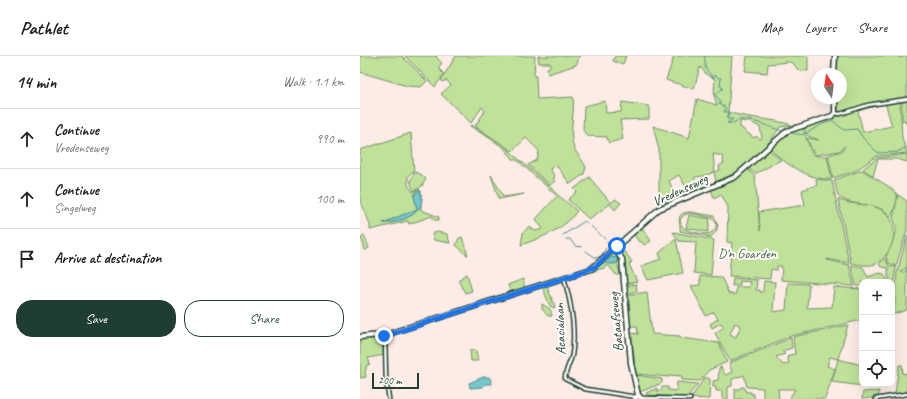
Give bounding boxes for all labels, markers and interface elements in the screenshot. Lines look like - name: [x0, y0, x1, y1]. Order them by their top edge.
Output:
- text: Pathlet: [20, 16, 68, 40]
- text: Map: [761, 19, 783, 36]
- text: Layers: [805, 19, 836, 36]
- text: Share: [858, 19, 887, 36]
- north arrow: [811, 68, 847, 104]
- text: 14 min: [16, 72, 56, 93]
- text: Walk · 1.1 km: [283, 74, 344, 90]
- text: Continue: [54, 121, 99, 140]
- icon: ahead: [16, 128, 38, 150]
- text: 990 m: [316, 131, 344, 147]
- text: Vredenseweg: [54, 140, 108, 156]
- street label: Vredenseweg: [650, 169, 711, 210]
- text: Continue: [54, 181, 99, 200]
- icon: ahead: [16, 188, 38, 210]
- text: 100 m: [316, 191, 344, 207]
- text: Singelweg: [54, 200, 95, 216]
- route start: [608, 237, 626, 255]
- park label: D'n Goarden: [718, 245, 777, 262]
- icon: arrive: [16, 248, 38, 270]
- text: Arrive at destination: [54, 249, 161, 268]
- map controls: [859, 279, 895, 387]
- button: +: [859, 279, 895, 315]
- street label: Bataafseweg: [605, 291, 627, 352]
- button: Save: [16, 300, 176, 337]
- button: Share: [184, 300, 344, 337]
- street label: Acacialaan: [551, 302, 569, 355]
- button: −: [859, 315, 895, 351]
- route end: [375, 327, 393, 345]
- button: locate: [859, 351, 895, 387]
- scale bar: [372, 371, 419, 390]
- text: 200 m: [378, 373, 402, 387]

